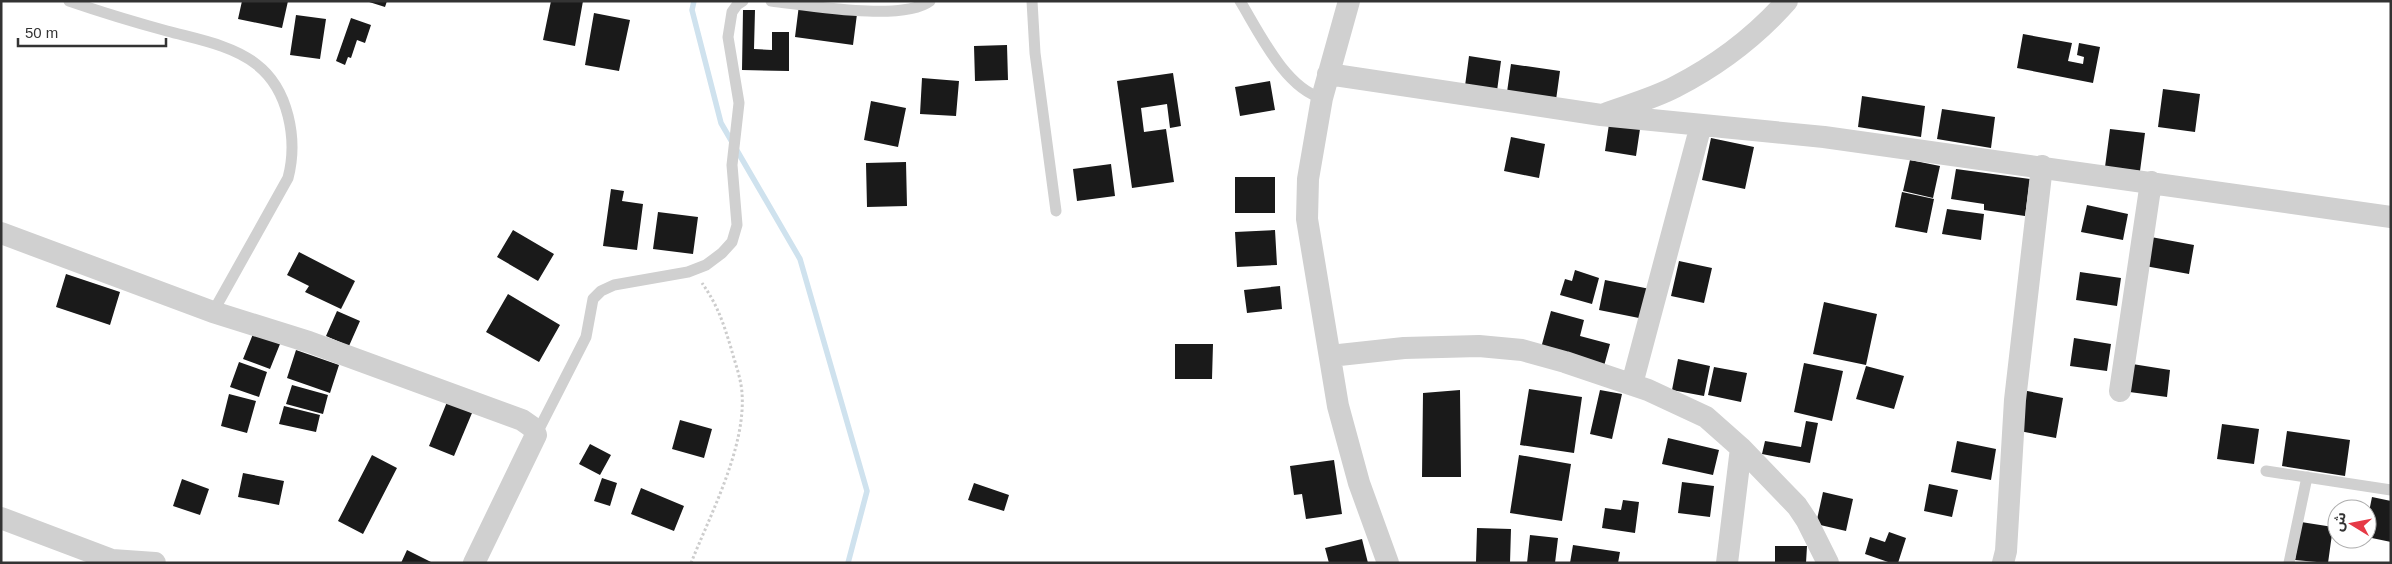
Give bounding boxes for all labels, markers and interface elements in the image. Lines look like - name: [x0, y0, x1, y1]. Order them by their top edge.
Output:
- scale bar: [18, 15, 165, 47]
- text: 50 m: [25, 24, 58, 41]
- north arrow: [2327, 499, 2377, 549]
- text: ش: [2330, 511, 2349, 533]

